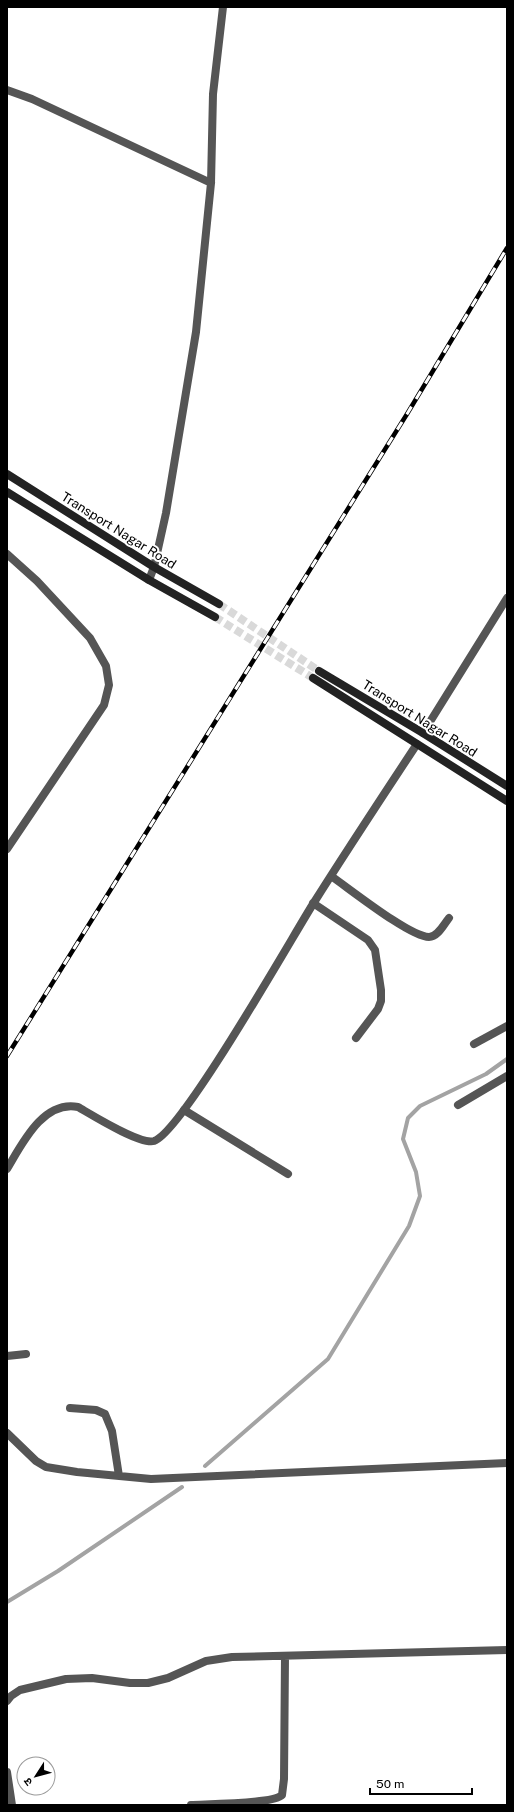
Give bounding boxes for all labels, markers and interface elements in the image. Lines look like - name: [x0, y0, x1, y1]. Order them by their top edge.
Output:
- street label: Transport Nagar Road: [59, 489, 179, 572]
- street label: Transport Nagar Road: [360, 677, 480, 760]
- north arrow: [16, 1756, 56, 1796]
- scale bar: [370, 1770, 472, 1796]
- text: उ: [21, 1775, 35, 1788]
- text: 50 m: [376, 1777, 404, 1791]

